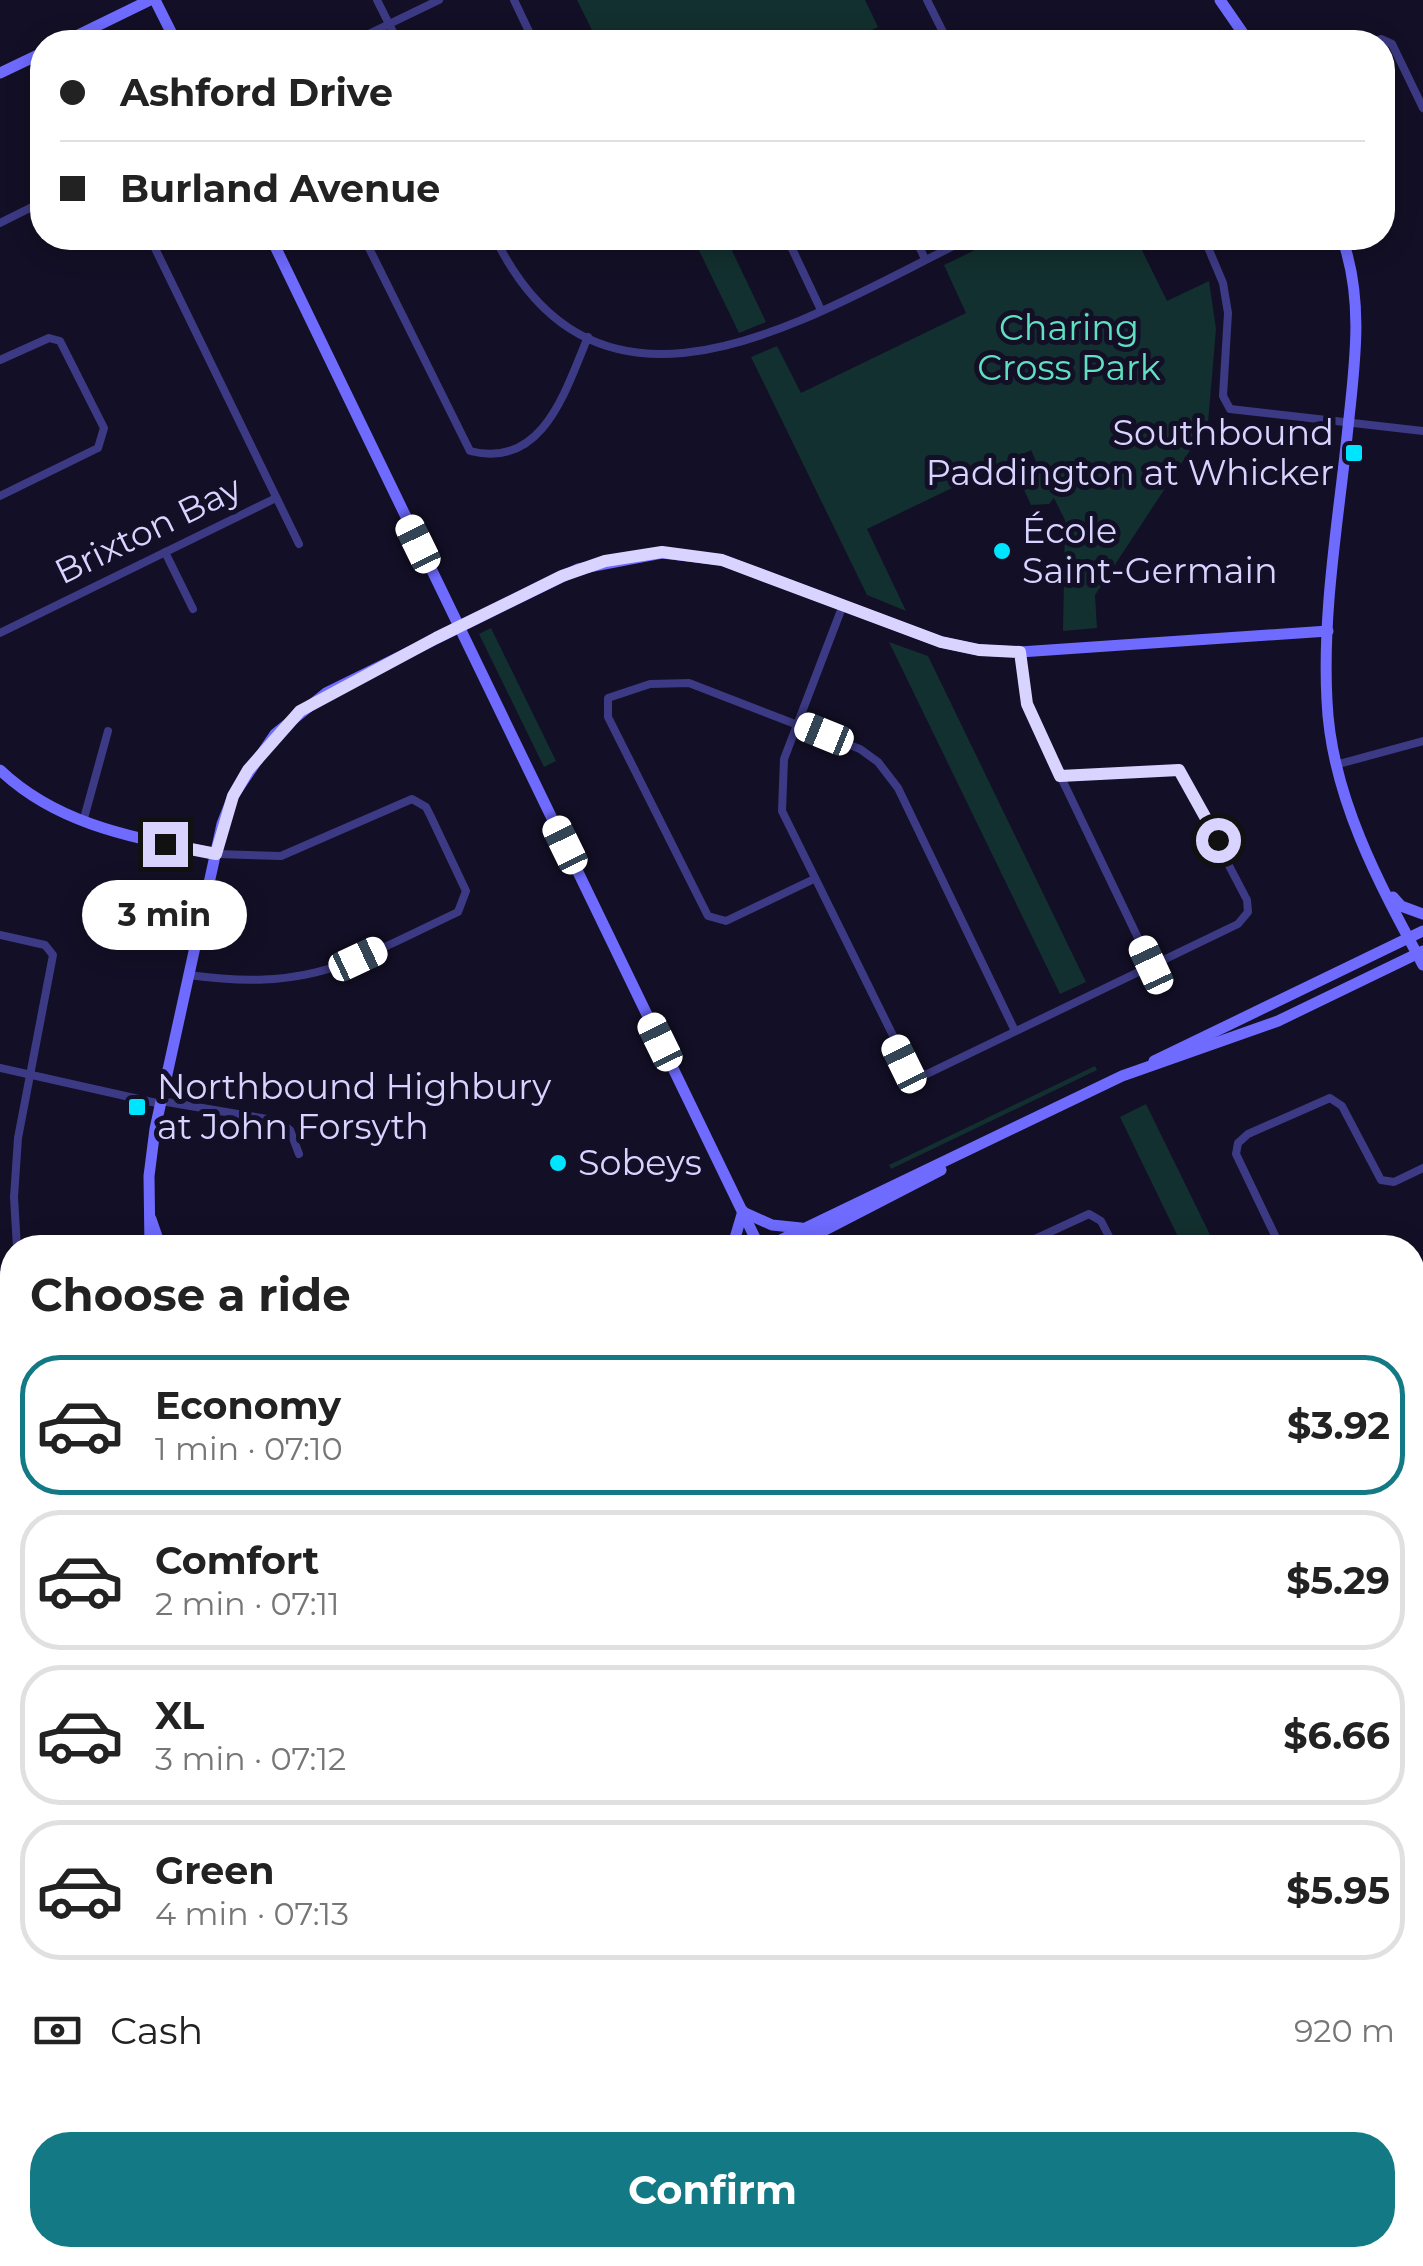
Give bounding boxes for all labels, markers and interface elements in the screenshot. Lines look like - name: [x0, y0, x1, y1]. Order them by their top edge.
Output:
- text: Ashford Drive: [120, 69, 393, 116]
- text: Burland Avenue: [120, 165, 440, 212]
- park label: Charing Cross Park: [977, 306, 1161, 389]
- place label: Southbound Paddington at Whicker: [926, 411, 1334, 494]
- marker: Southbound Paddington at Whicker: [1343, 442, 1365, 464]
- street label: Brixton Bay: [48, 466, 248, 593]
- place label: École Saint-Germain: [1022, 509, 1278, 592]
- car: [391, 510, 445, 578]
- marker: École Saint-Germain: [991, 540, 1013, 562]
- car: [791, 709, 857, 759]
- car: [538, 811, 592, 879]
- route start: [1196, 818, 1241, 863]
- route end: [143, 822, 188, 867]
- callout: 3 min: [82, 879, 248, 949]
- text: 3 min: [118, 895, 211, 934]
- car: [1125, 931, 1177, 999]
- car: [324, 933, 392, 985]
- car: [633, 1008, 687, 1076]
- car: [877, 1030, 931, 1098]
- place label: Northbound Highbury at John Forsyth: [157, 1065, 551, 1148]
- marker: Northbound Highbury at John Forsyth: [126, 1096, 148, 1118]
- place label: Sobeys: [578, 1141, 702, 1184]
- marker: Sobeys: [547, 1152, 569, 1174]
- text: Choose a ride: [30, 1267, 351, 1322]
- icon: car: [35, 1380, 125, 1470]
- text: Economy: [155, 1382, 341, 1429]
- text: $3.92: [1287, 1402, 1390, 1449]
- text: 1 min · 07:10: [155, 1429, 343, 1468]
- icon: car: [35, 1535, 125, 1625]
- text: Comfort: [155, 1537, 319, 1584]
- text: $5.29: [1286, 1557, 1390, 1604]
- text: 2 min · 07:11: [155, 1584, 340, 1623]
- icon: car: [35, 1690, 125, 1780]
- text: XL: [155, 1692, 204, 1739]
- text: $6.66: [1283, 1712, 1390, 1759]
- text: 3 min · 07:12: [155, 1739, 346, 1778]
- icon: car: [35, 1845, 125, 1935]
- text: Green: [155, 1847, 275, 1894]
- text: $5.95: [1286, 1867, 1390, 1914]
- text: 4 min · 07:13: [155, 1894, 349, 1933]
- icon: cash: [30, 2003, 85, 2058]
- text: Cash: [110, 2007, 203, 2054]
- text: 920 m: [1294, 2011, 1395, 2050]
- button: Confirm: [30, 2132, 1395, 2247]

